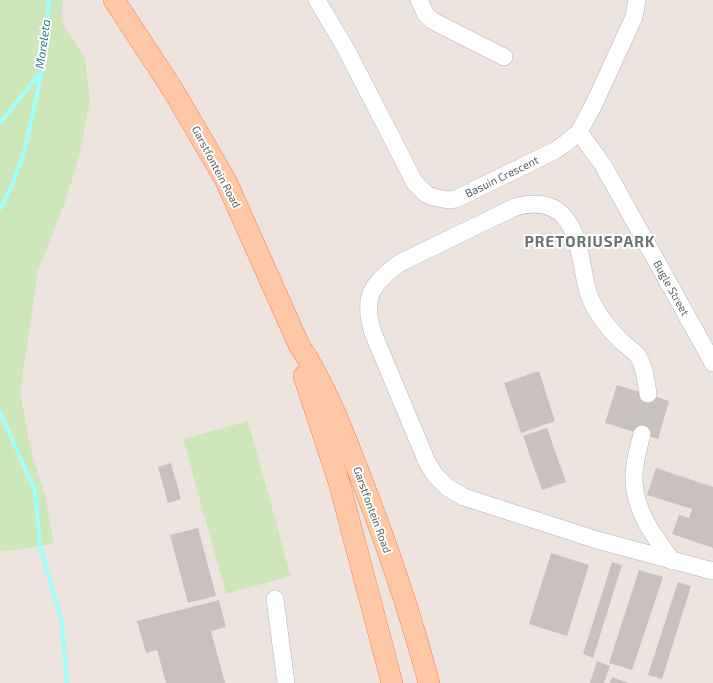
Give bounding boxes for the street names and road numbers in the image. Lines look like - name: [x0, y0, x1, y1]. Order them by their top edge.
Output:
- street label: Garstfontein Road: [189, 124, 243, 210]
- street label: Basuin Crescent: [463, 154, 541, 200]
- street label: Bugle Street: [650, 258, 692, 318]
- street label: Garstfontein Road: [350, 465, 394, 555]

